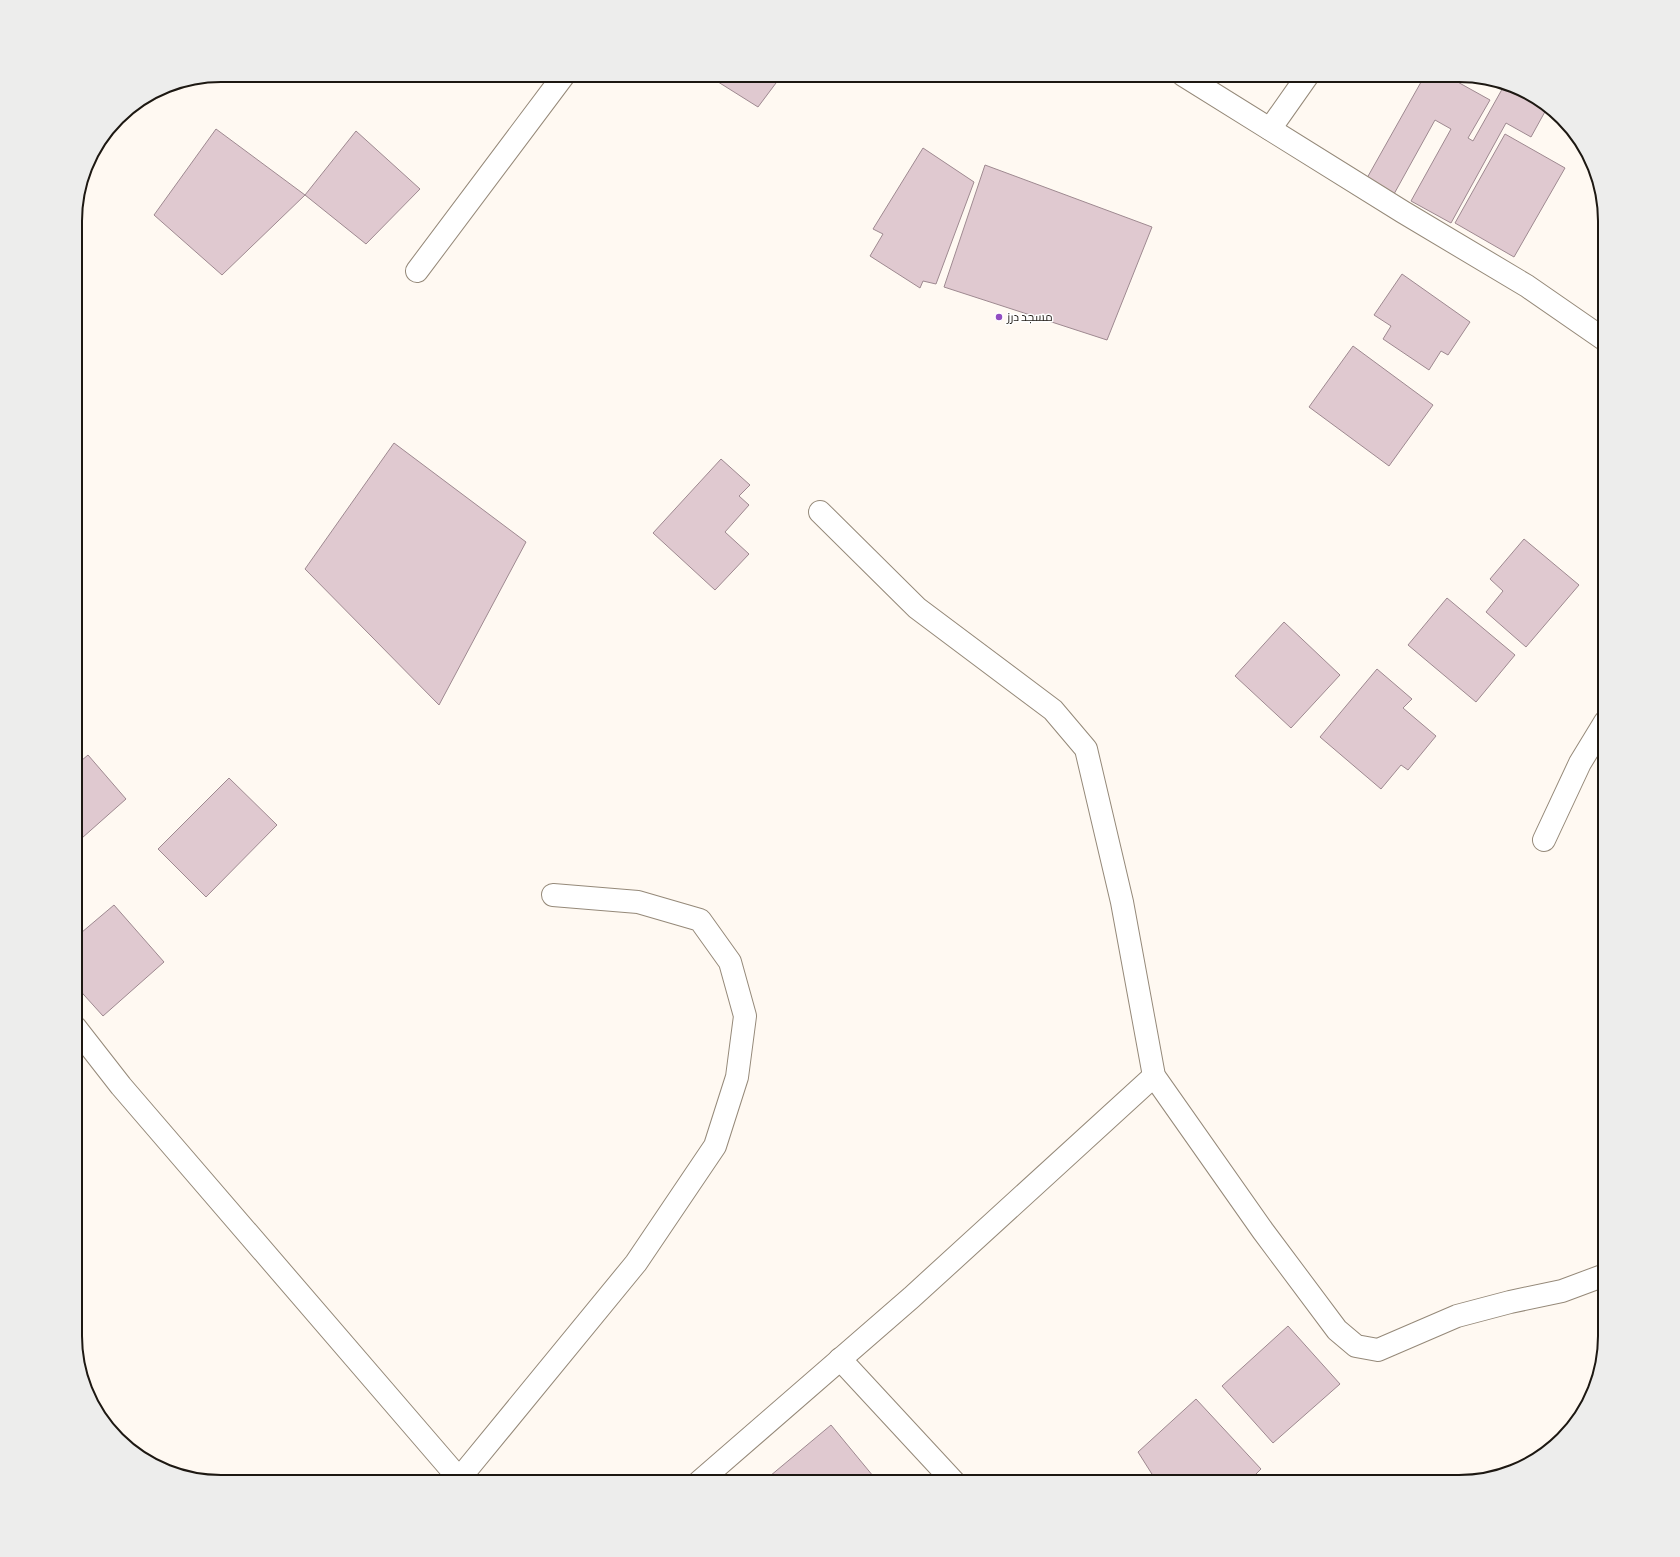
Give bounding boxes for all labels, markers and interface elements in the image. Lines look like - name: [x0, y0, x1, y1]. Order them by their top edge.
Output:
- place label: مسجد درز: [1006, 311, 1053, 324]
- marker: مسجد درز: [994, 312, 1004, 322]

